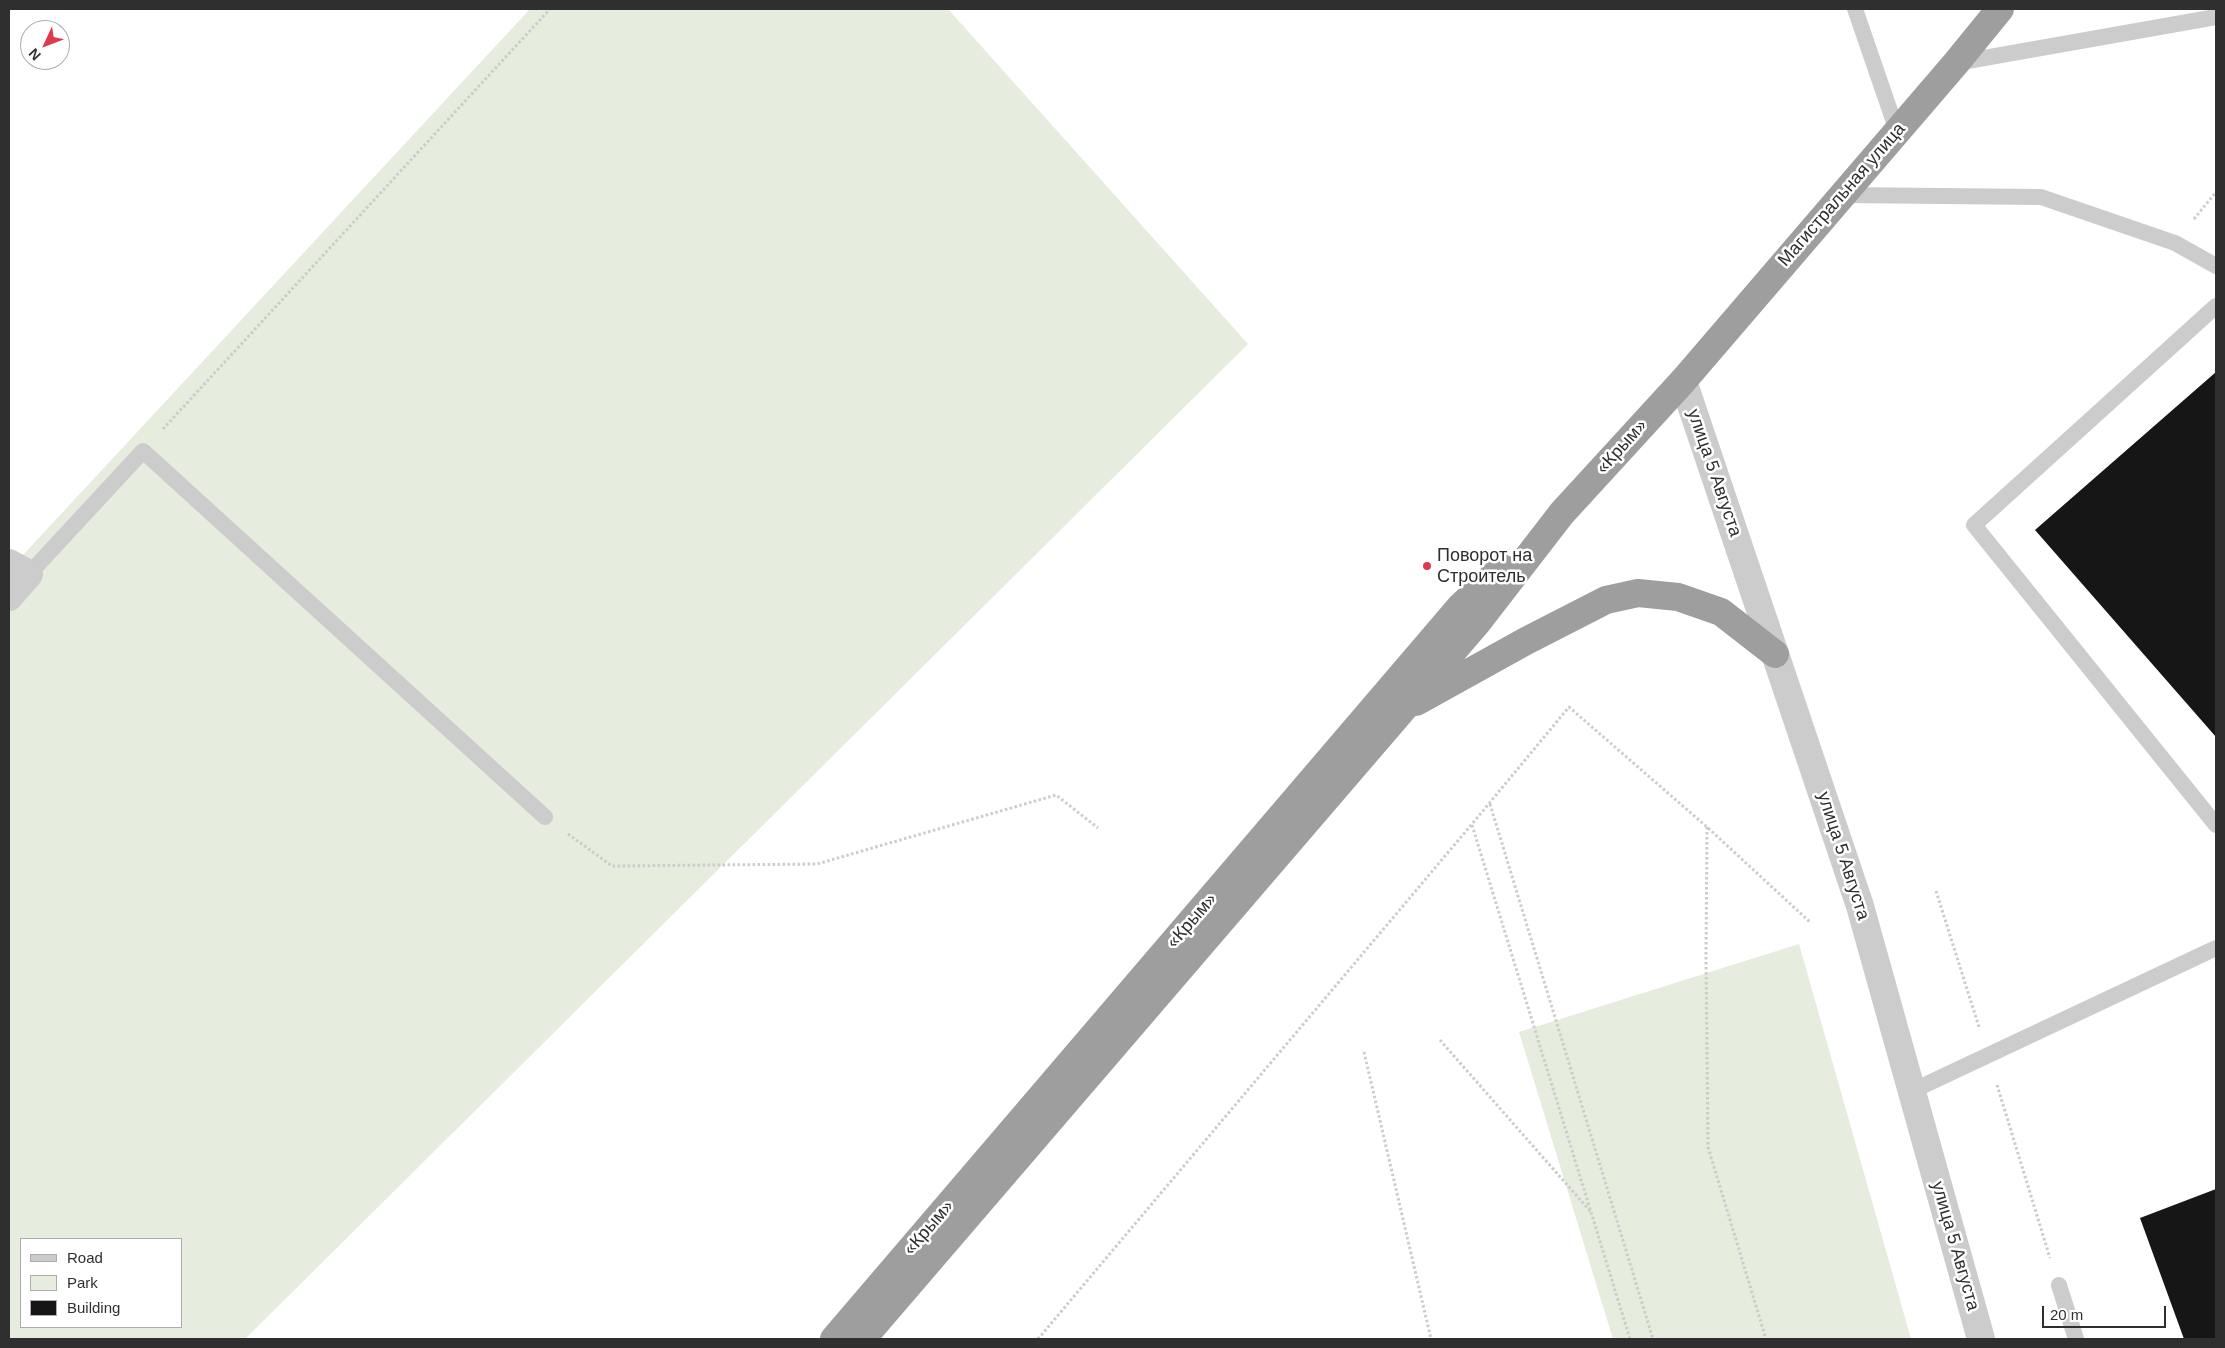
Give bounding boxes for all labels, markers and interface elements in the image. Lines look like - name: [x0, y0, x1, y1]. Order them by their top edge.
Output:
- north arrow: [20, 20, 70, 70]
- text: N: [25, 45, 44, 64]
- street label: Магистральная улица: [1774, 119, 1910, 271]
- street label: улица 5 Августа: [1682, 406, 1746, 540]
- street label: «Крым»: [1592, 415, 1652, 479]
- place label: Поворот на Строитель: [1437, 545, 1532, 588]
- marker: Поворот на Строитель: [1421, 560, 1433, 572]
- street label: улица 5 Августа: [1812, 789, 1874, 923]
- street label: «Крым»: [1162, 889, 1222, 953]
- street label: улица 5 Августа: [1926, 1179, 1984, 1313]
- street label: «Крым»: [899, 1196, 959, 1260]
- legend: [20, 1238, 182, 1328]
- text: Road: [67, 1249, 103, 1266]
- text: Park: [67, 1274, 98, 1291]
- scale bar: [2045, 1296, 2169, 1328]
- text: Building: [67, 1299, 120, 1316]
- text: 20 m: [2050, 1306, 2083, 1323]

